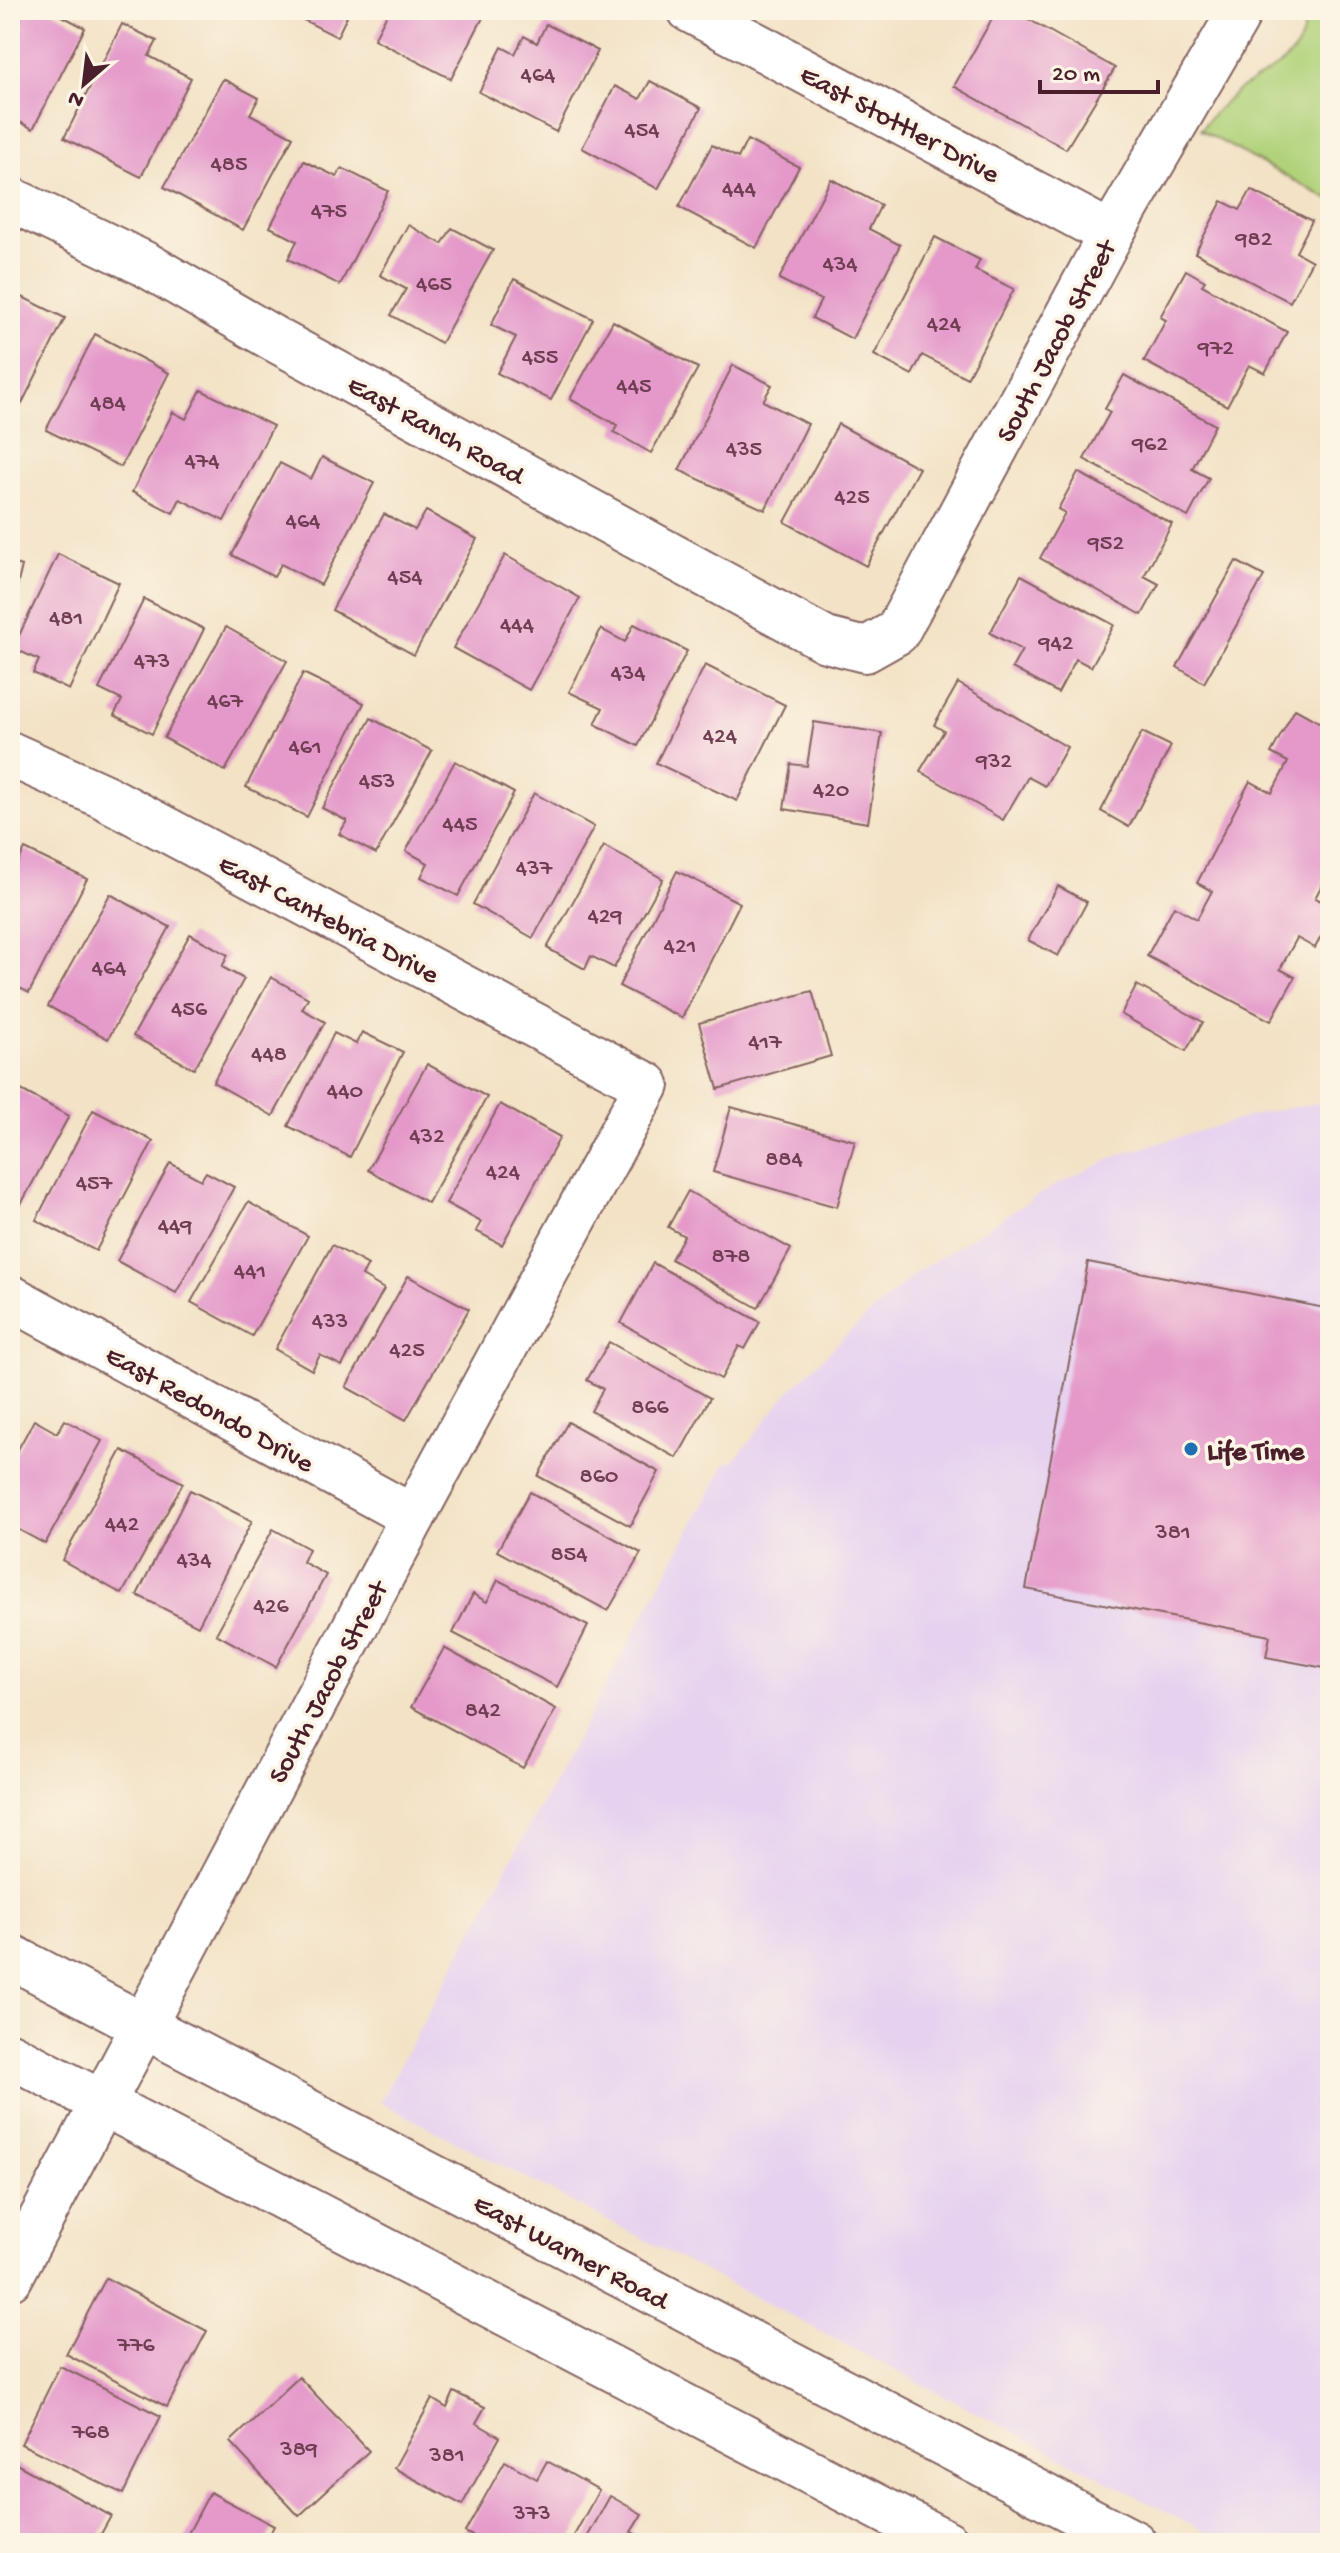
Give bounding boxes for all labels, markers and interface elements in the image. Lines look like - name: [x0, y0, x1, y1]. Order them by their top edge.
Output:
- north arrow: [44, 44, 124, 124]
- scale bar: [1040, 44, 1158, 94]
- street label: East Stottler Drive: [793, 59, 1005, 193]
- text: 20 m: [1052, 61, 1100, 90]
- house number: 464: [521, 62, 556, 91]
- text: N: [64, 83, 89, 113]
- house number: 454: [624, 117, 660, 146]
- house number: 485: [210, 151, 248, 180]
- house number: 444: [722, 176, 757, 205]
- house number: 475: [311, 198, 347, 227]
- house number: 982: [1235, 226, 1273, 255]
- street label: South Jacob Street: [991, 233, 1126, 449]
- house number: 434: [822, 251, 858, 280]
- house number: 465: [416, 271, 452, 300]
- house number: 424: [927, 311, 962, 340]
- house number: 972: [1197, 335, 1234, 364]
- house number: 455: [522, 344, 558, 373]
- street label: East Ranch Road: [341, 370, 531, 495]
- house number: 445: [616, 373, 652, 402]
- house number: 484: [90, 390, 127, 419]
- house number: 962: [1131, 431, 1168, 460]
- house number: 435: [726, 436, 762, 465]
- house number: 474: [184, 448, 220, 477]
- house number: 425: [834, 484, 870, 513]
- house number: 464: [286, 508, 321, 537]
- house number: 952: [1087, 530, 1124, 559]
- house number: 454: [387, 564, 423, 593]
- house number: 481: [49, 605, 83, 634]
- house number: 444: [500, 612, 535, 641]
- house number: 942: [1037, 630, 1074, 659]
- house number: 473: [134, 648, 170, 677]
- house number: 434: [610, 660, 646, 689]
- house number: 467: [207, 688, 244, 717]
- house number: 424: [703, 723, 738, 752]
- house number: 461: [288, 734, 322, 763]
- house number: 932: [975, 748, 1012, 777]
- house number: 453: [359, 768, 395, 797]
- house number: 420: [813, 777, 849, 806]
- house number: 445: [442, 811, 478, 840]
- street label: East Cantebria Drive: [212, 849, 444, 993]
- house number: 437: [516, 855, 553, 884]
- house number: 429: [587, 903, 623, 932]
- house number: 421: [664, 933, 696, 962]
- house number: 464: [92, 955, 127, 984]
- house number: 456: [171, 996, 208, 1025]
- house number: 417: [748, 1029, 782, 1058]
- house number: 448: [251, 1041, 287, 1070]
- house number: 440: [327, 1078, 363, 1107]
- house number: 432: [409, 1123, 445, 1152]
- house number: 884: [765, 1146, 803, 1175]
- house number: 424: [486, 1159, 521, 1188]
- house number: 457: [76, 1170, 113, 1199]
- house number: 449: [158, 1213, 192, 1242]
- house number: 878: [712, 1243, 750, 1272]
- house number: 441: [234, 1258, 266, 1287]
- house number: 433: [312, 1308, 348, 1337]
- house number: 425: [389, 1337, 425, 1366]
- street label: East Redondo Drive: [99, 1340, 319, 1482]
- house number: 866: [631, 1394, 670, 1423]
- place label: Life Time: [1207, 1437, 1306, 1470]
- marker: Life Time: [1182, 1440, 1200, 1458]
- house number: 860: [580, 1463, 618, 1492]
- house number: 442: [105, 1511, 139, 1540]
- house number: 381: [1154, 1519, 1191, 1548]
- house number: 854: [550, 1541, 588, 1570]
- house number: 434: [176, 1547, 212, 1576]
- street label: South Jacob Street: [263, 1574, 398, 1790]
- house number: 426: [253, 1593, 289, 1622]
- house number: 842: [465, 1697, 501, 1726]
- street label: East Warner Road: [467, 2189, 675, 2320]
- house number: 776: [116, 2332, 155, 2361]
- house number: 768: [71, 2419, 110, 2448]
- house number: 389: [279, 2436, 318, 2465]
- house number: 381: [428, 2442, 465, 2471]
- house number: 373: [512, 2500, 551, 2529]

